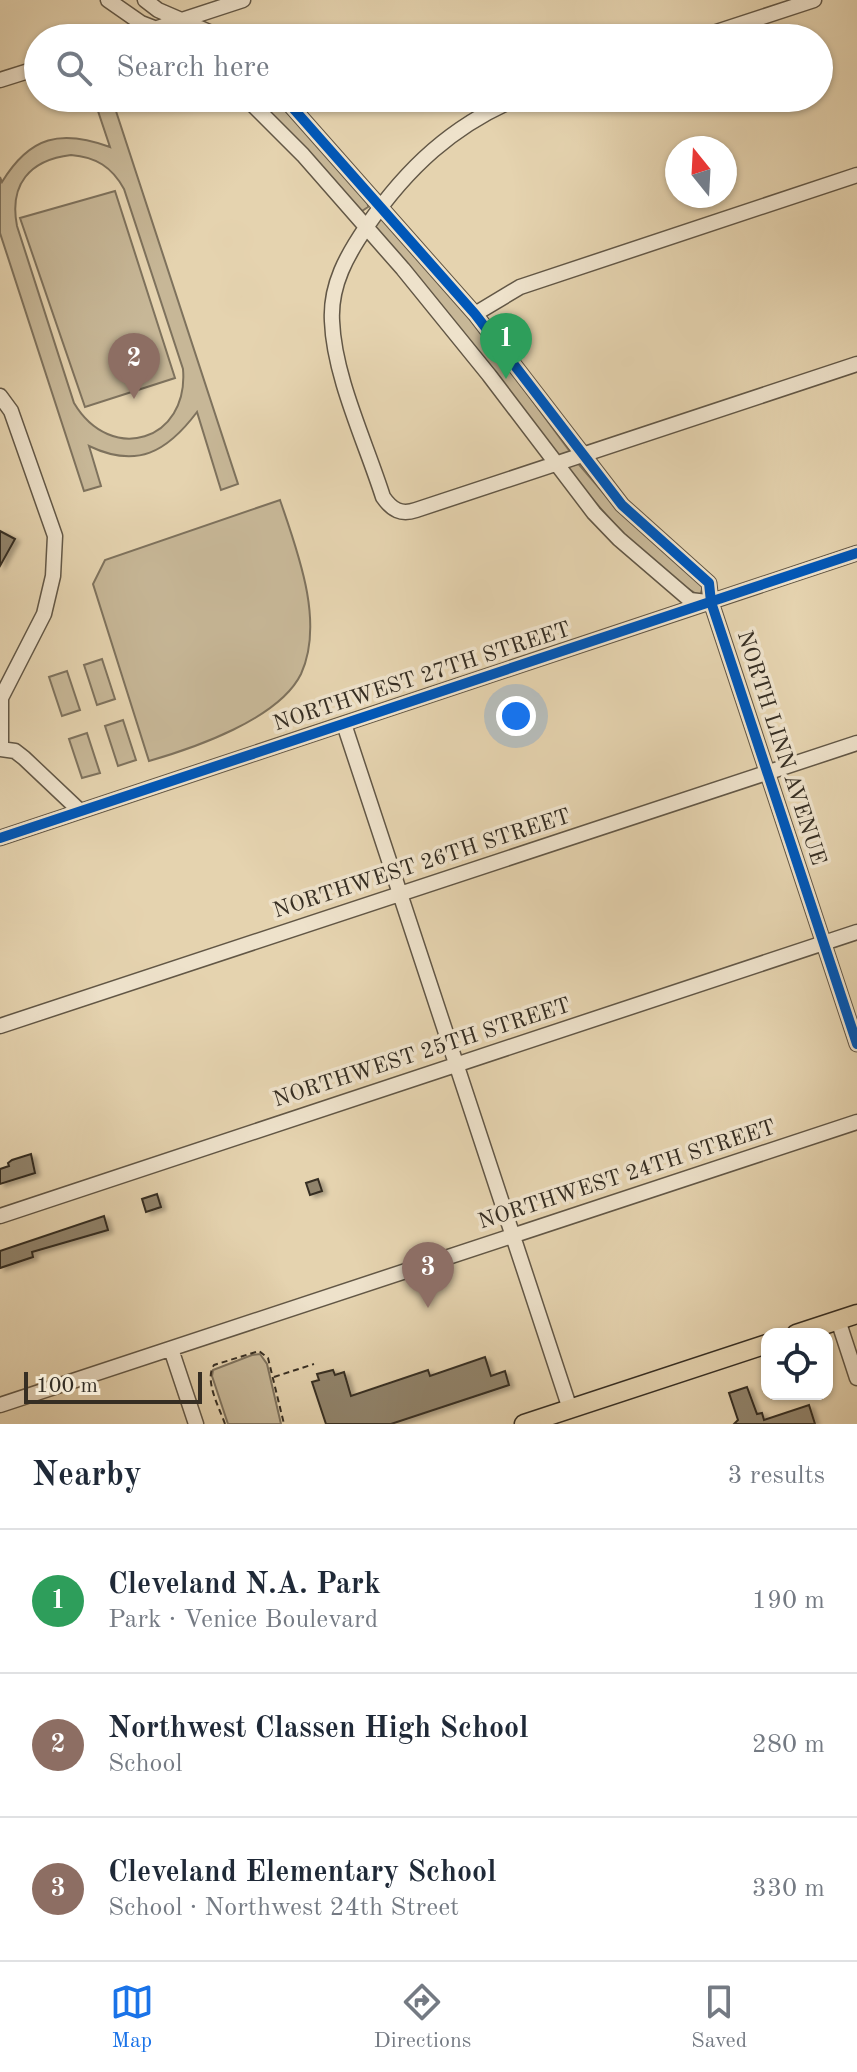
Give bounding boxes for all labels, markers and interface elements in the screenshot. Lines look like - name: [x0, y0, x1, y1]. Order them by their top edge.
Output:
- search box: [24, 24, 833, 112]
- icon: search: [52, 46, 96, 90]
- text: Search here: [116, 53, 270, 83]
- north arrow: [665, 136, 737, 208]
- pin: 1: [480, 313, 532, 379]
- pin: 2: [108, 333, 160, 399]
- street label: NORTHWEST 27TH STREET: [271, 618, 573, 736]
- street label: NORTH LINN AVENUE: [733, 628, 829, 868]
- your location: [496, 696, 536, 736]
- street label: NORTHWEST 26TH STREET: [271, 805, 573, 923]
- street label: NORTHWEST 25TH STREET: [271, 994, 573, 1112]
- street label: NORTHWEST 24TH STREET: [476, 1116, 778, 1234]
- pin: 3: [402, 1242, 454, 1308]
- map controls: [761, 1328, 833, 1400]
- button: locate: [761, 1328, 833, 1400]
- scale bar: [24, 1368, 202, 1404]
- text: 100 m: [36, 1375, 98, 1397]
- text: Nearby: [32, 1459, 142, 1493]
- text: 3 results: [727, 1463, 825, 1489]
- text: Cleveland N.A. Park: [108, 1570, 381, 1600]
- text: 1: [50, 1588, 66, 1614]
- text: 190 m: [752, 1588, 825, 1614]
- text: Park · Venice Boulevard: [108, 1607, 378, 1633]
- text: Northwest Classen High School: [108, 1714, 528, 1744]
- text: 2: [50, 1732, 66, 1758]
- text: 280 m: [752, 1732, 825, 1758]
- text: School: [108, 1751, 182, 1777]
- text: Cleveland Elementary School: [108, 1858, 496, 1888]
- text: 3: [50, 1876, 66, 1902]
- text: 330 m: [752, 1876, 825, 1902]
- text: School · Northwest 24th Street: [108, 1895, 459, 1921]
- tab: Map: [110, 1980, 154, 2055]
- tab: Directions: [374, 1980, 471, 2055]
- tab: Saved: [691, 1980, 747, 2055]

